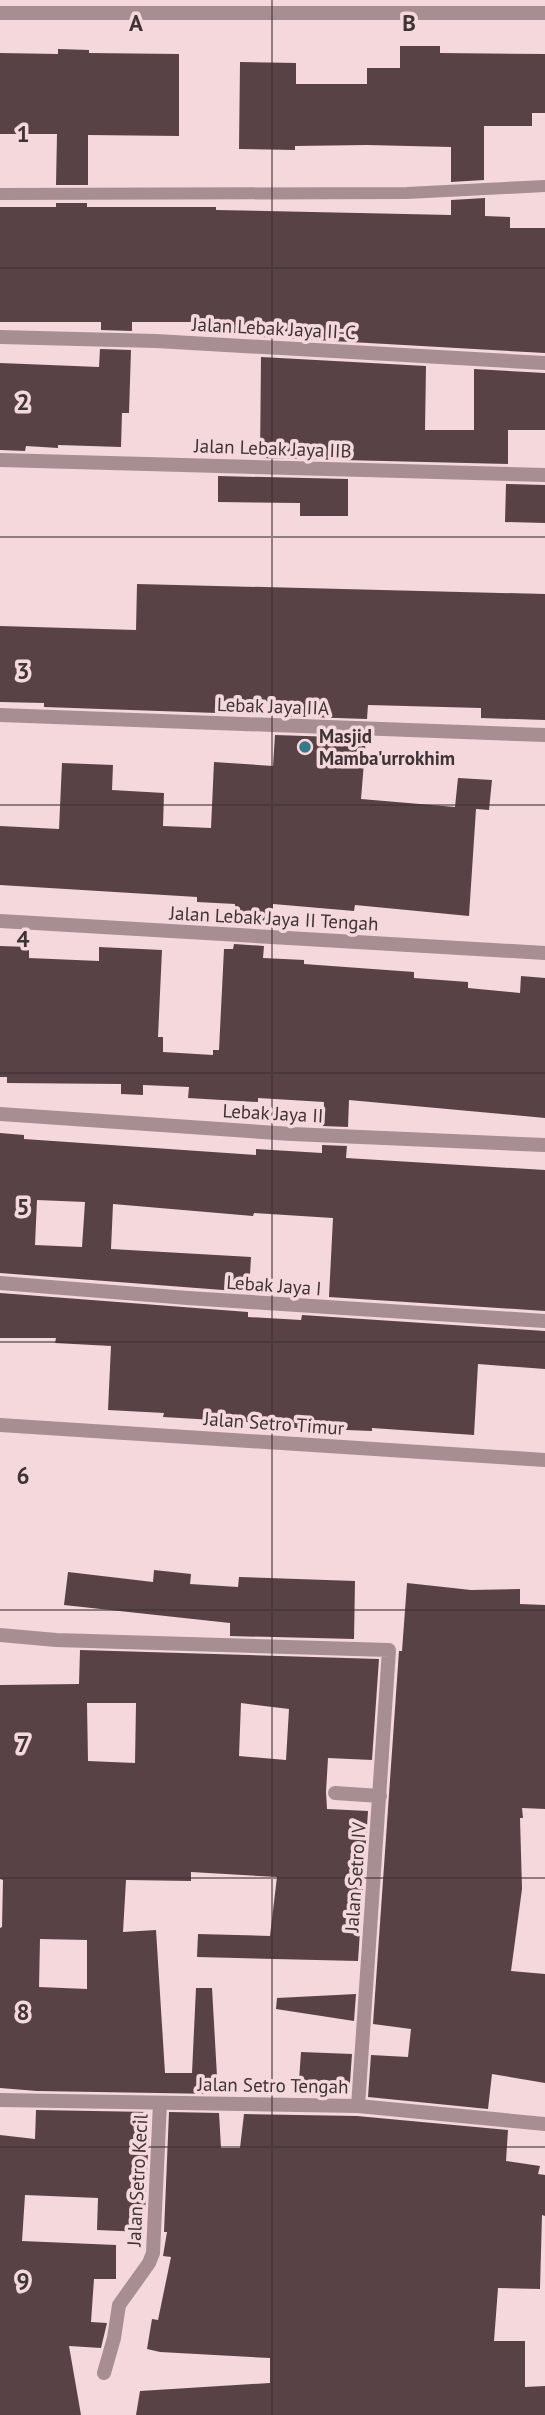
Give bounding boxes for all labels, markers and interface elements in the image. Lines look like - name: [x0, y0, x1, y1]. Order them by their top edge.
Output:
- text: A: [129, 8, 143, 37]
- text: B: [402, 8, 416, 37]
- text: 1: [16, 119, 30, 148]
- street label: Jalan Lebak Jaya II-C: [190, 312, 357, 344]
- text: 2: [16, 387, 30, 416]
- street label: Jalan Lebak Jaya IIB: [193, 433, 352, 463]
- text: 3: [16, 656, 30, 685]
- street label: Lebak Jaya IIA: [217, 692, 329, 720]
- place label: Masjid Mamba'urrokhim: [319, 724, 455, 770]
- marker: Masjid Mamba'urrokhim: [297, 739, 313, 755]
- street label: Jalan Lebak Jaya II Tengah: [168, 900, 379, 935]
- text: 4: [16, 924, 30, 953]
- street label: Lebak Jaya II: [222, 1098, 324, 1128]
- text: 5: [16, 1192, 30, 1221]
- street label: Lebak Jaya I: [226, 1270, 322, 1300]
- street label: Jalan Setro Timur: [202, 1406, 345, 1440]
- text: 6: [16, 1461, 30, 1490]
- text: 7: [16, 1729, 30, 1758]
- street label: Jalan Setro IV: [339, 1821, 371, 1934]
- text: 8: [16, 1997, 30, 2026]
- street label: Jalan Setro Tengah: [196, 2072, 349, 2098]
- street label: Jalan Setro Kecil: [121, 2113, 152, 2248]
- text: 9: [16, 2266, 30, 2295]

